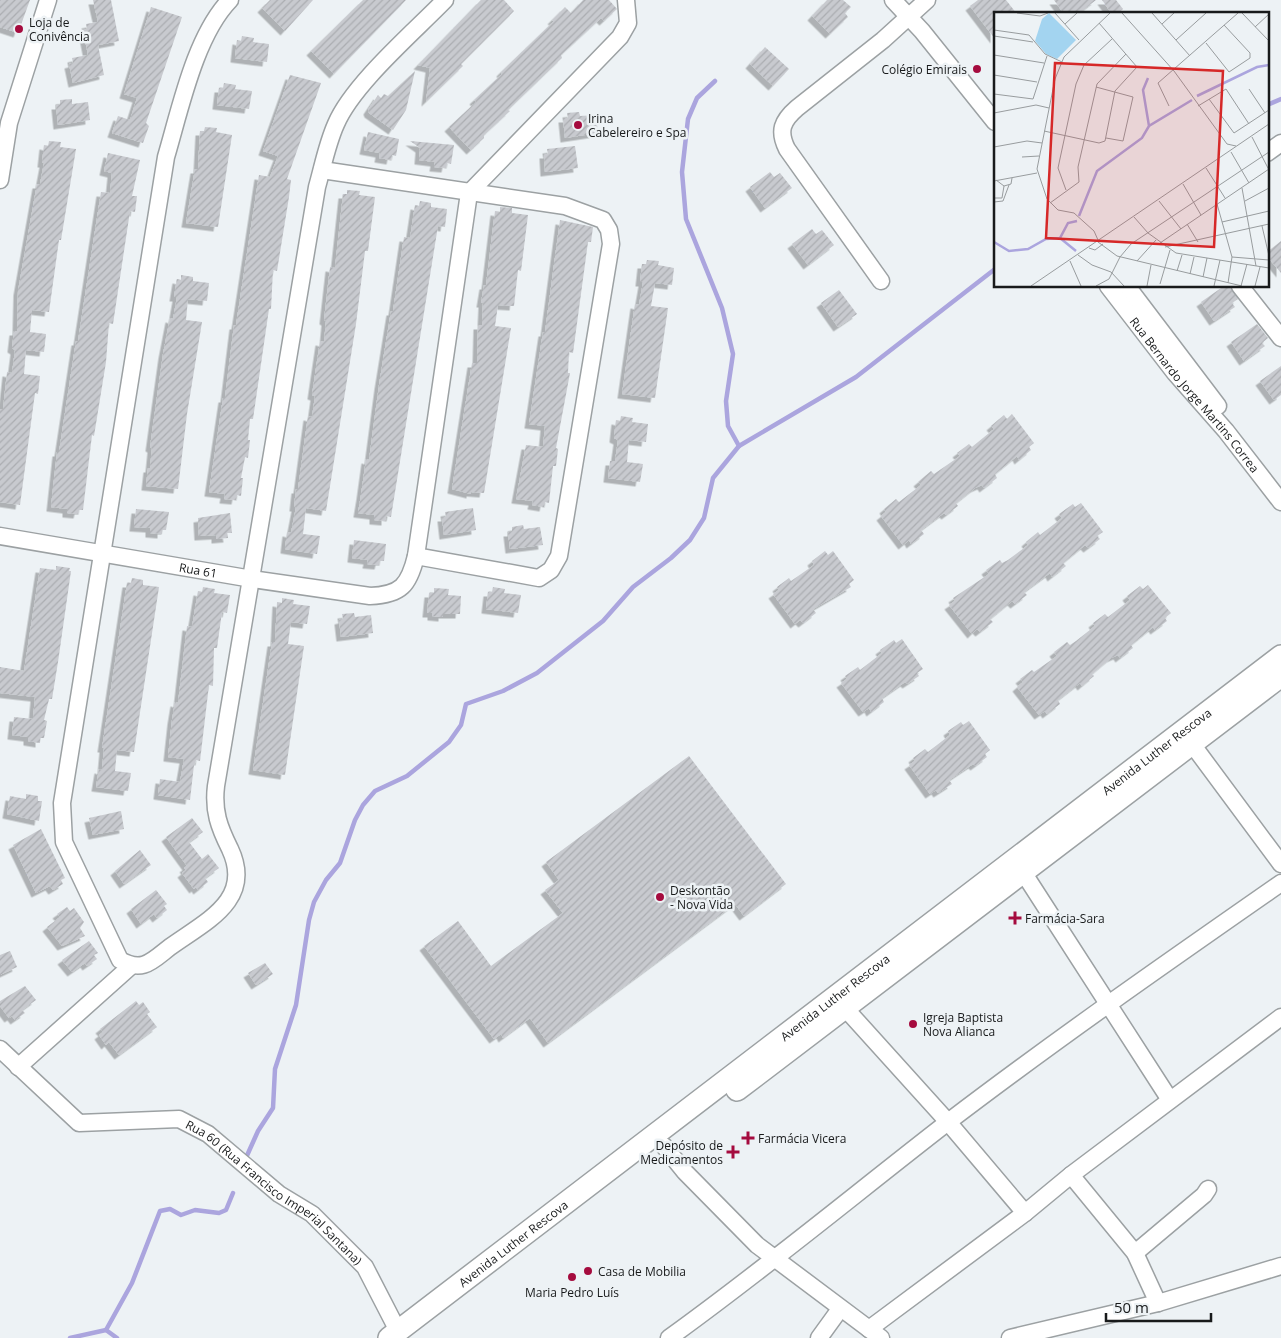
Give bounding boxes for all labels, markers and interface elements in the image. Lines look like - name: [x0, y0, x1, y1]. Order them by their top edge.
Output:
- inset map: [994, 12, 1268, 288]
- place label: Loja de Conivência: [29, 14, 90, 45]
- marker: Loja de Conivência: [13, 23, 25, 35]
- place label: Colégio Emirais: [881, 61, 967, 78]
- marker: Colégio Emirais: [971, 63, 983, 75]
- place label: Irina Cabelereiro e Spa: [588, 110, 686, 141]
- marker: Irina Cabelereiro e Spa: [572, 119, 584, 131]
- street label: Rua Bernardo Jorge Martins Correa: [1126, 313, 1263, 476]
- street label: Rua 61: [178, 558, 218, 581]
- street label: Avenida Luther Rescova: [1098, 704, 1215, 799]
- place label: Deskontão - Nova Vida: [670, 882, 733, 913]
- marker: Deskontão - Nova Vida: [654, 891, 666, 903]
- place label: Farmácia-Sara: [1025, 910, 1105, 927]
- marker: Farmácia-Sara: [1009, 912, 1021, 924]
- street label: Avenida Luther Rescova: [776, 950, 893, 1045]
- place label: Igreja Baptista Nova Alianca: [923, 1009, 1003, 1040]
- marker: Igreja Baptista Nova Alianca: [907, 1018, 919, 1030]
- street label: Rua 60 (Rua Francisco Imperial Santana): [183, 1115, 367, 1269]
- place label: Farmácia Vicera: [758, 1130, 846, 1147]
- marker: Farmácia Vicera: [742, 1132, 754, 1144]
- place label: Depósito de Medicamentos: [640, 1137, 723, 1168]
- marker: Depósito de Medicamentos: [727, 1146, 739, 1158]
- street label: Avenida Luther Rescova: [455, 1196, 571, 1291]
- place label: Casa de Mobilia: [598, 1263, 686, 1280]
- marker: Casa de Mobilia: [582, 1265, 594, 1277]
- marker: Maria Pedro Luís: [566, 1271, 578, 1283]
- place label: Maria Pedro Luís: [525, 1284, 619, 1301]
- scale bar: [1106, 1290, 1211, 1322]
- text: 50 m: [1114, 1297, 1149, 1317]

